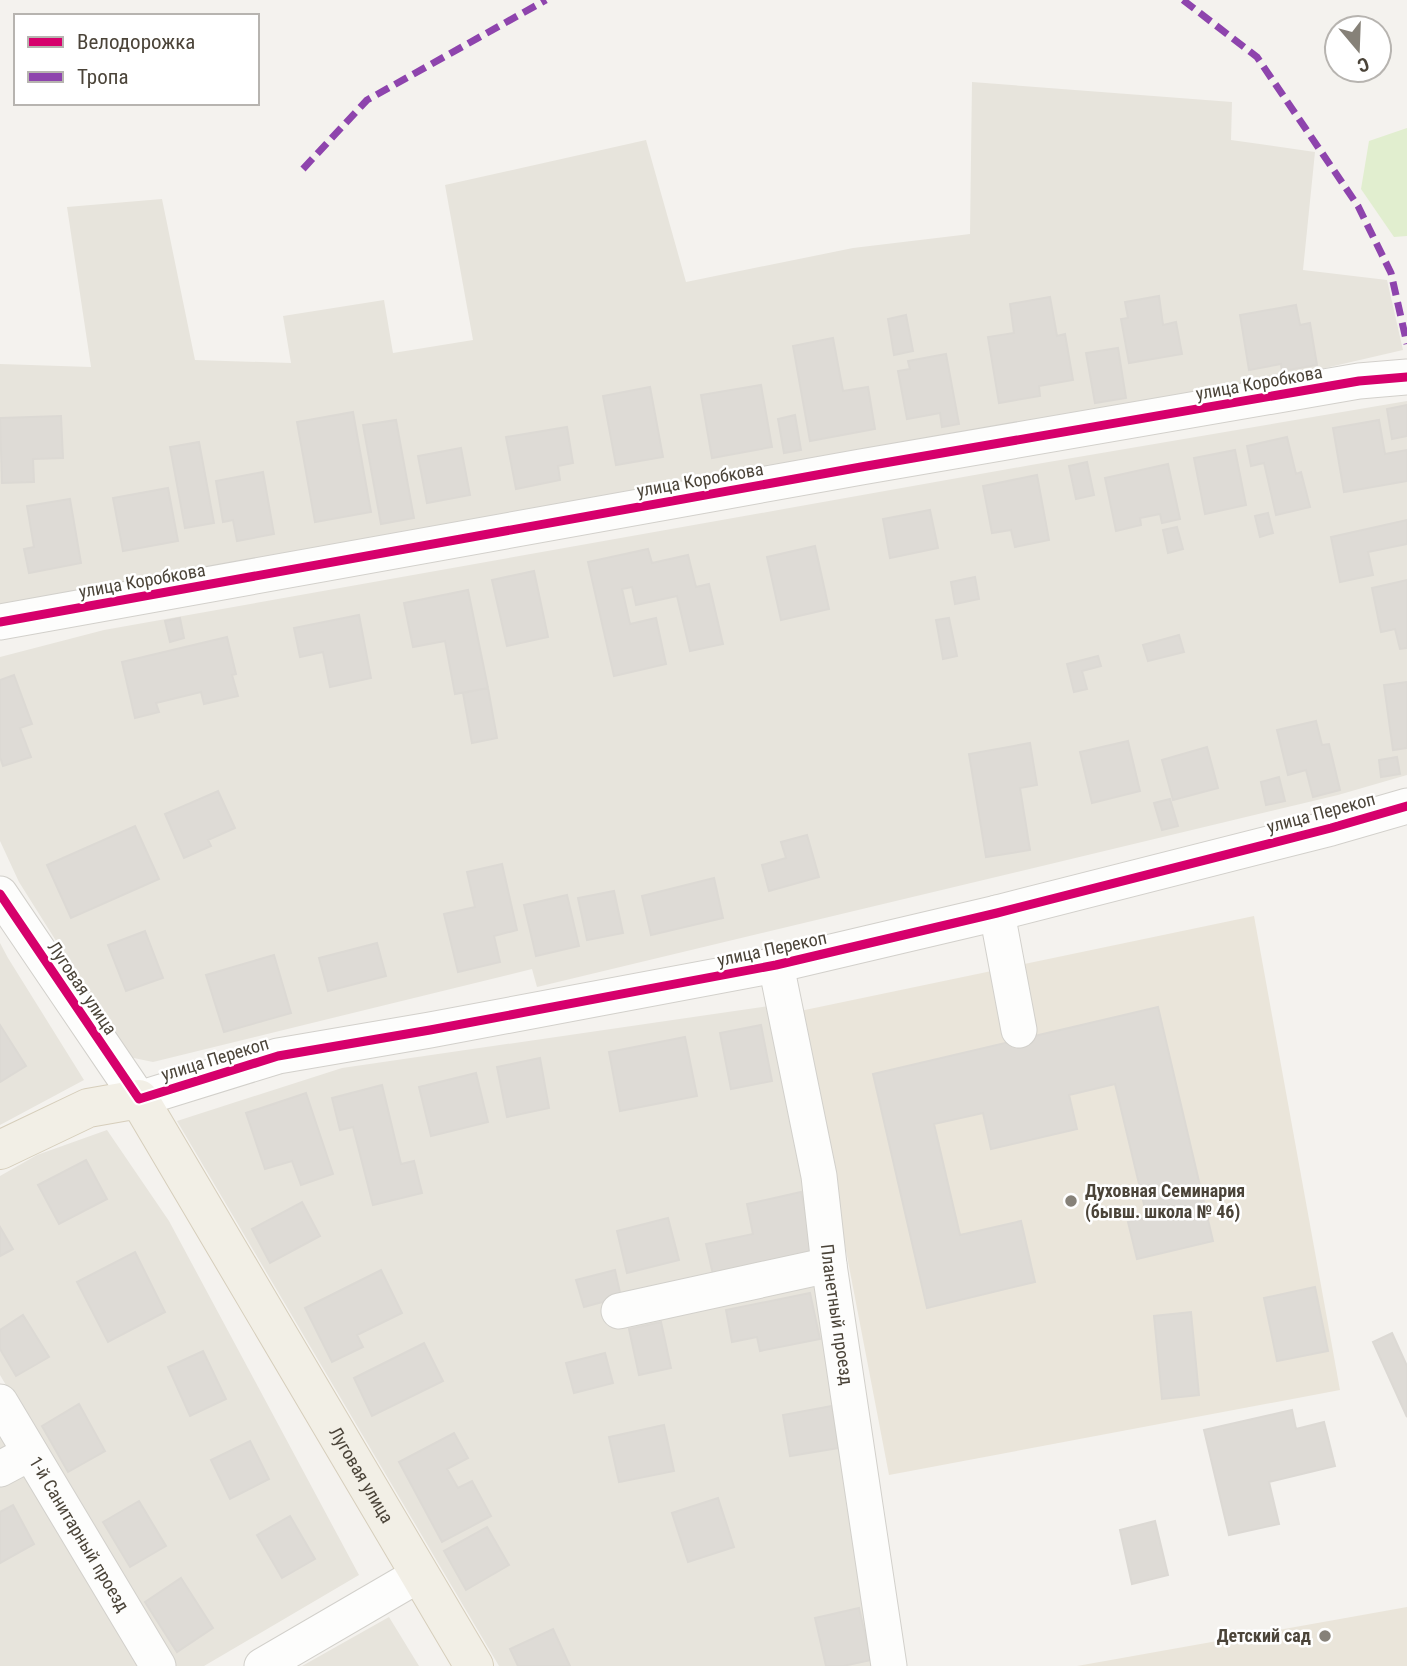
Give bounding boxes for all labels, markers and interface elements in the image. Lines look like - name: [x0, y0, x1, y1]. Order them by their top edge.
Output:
- legend: [14, 14, 259, 105]
- north arrow: [1323, 14, 1393, 84]
- text: Велодорожка: [77, 30, 195, 54]
- text: С: [1354, 52, 1372, 77]
- text: Тропа: [77, 65, 128, 89]
- street label: улица Коробкова: [1194, 361, 1324, 404]
- street label: улица Коробкова: [635, 458, 765, 501]
- street label: улица Коробкова: [77, 559, 207, 602]
- street label: улица Перекоп: [1264, 788, 1377, 837]
- street label: улица Перекоп: [715, 927, 829, 970]
- street label: Луговая улица: [43, 937, 121, 1038]
- street label: улица Перекоп: [159, 1032, 271, 1085]
- place label: Духовная Семинария (бывш. школа № 46): [1085, 1180, 1245, 1223]
- marker: Духовная Семинария (бывш. школа № 46): [1063, 1193, 1079, 1209]
- street label: Планетный проезд: [817, 1243, 858, 1387]
- street label: Луговая улица: [325, 1423, 398, 1527]
- street label: 1-й Санитарный проезд: [25, 1453, 134, 1615]
- place label: Детский сад: [1217, 1625, 1311, 1646]
- marker: Детский сад: [1317, 1628, 1333, 1644]

